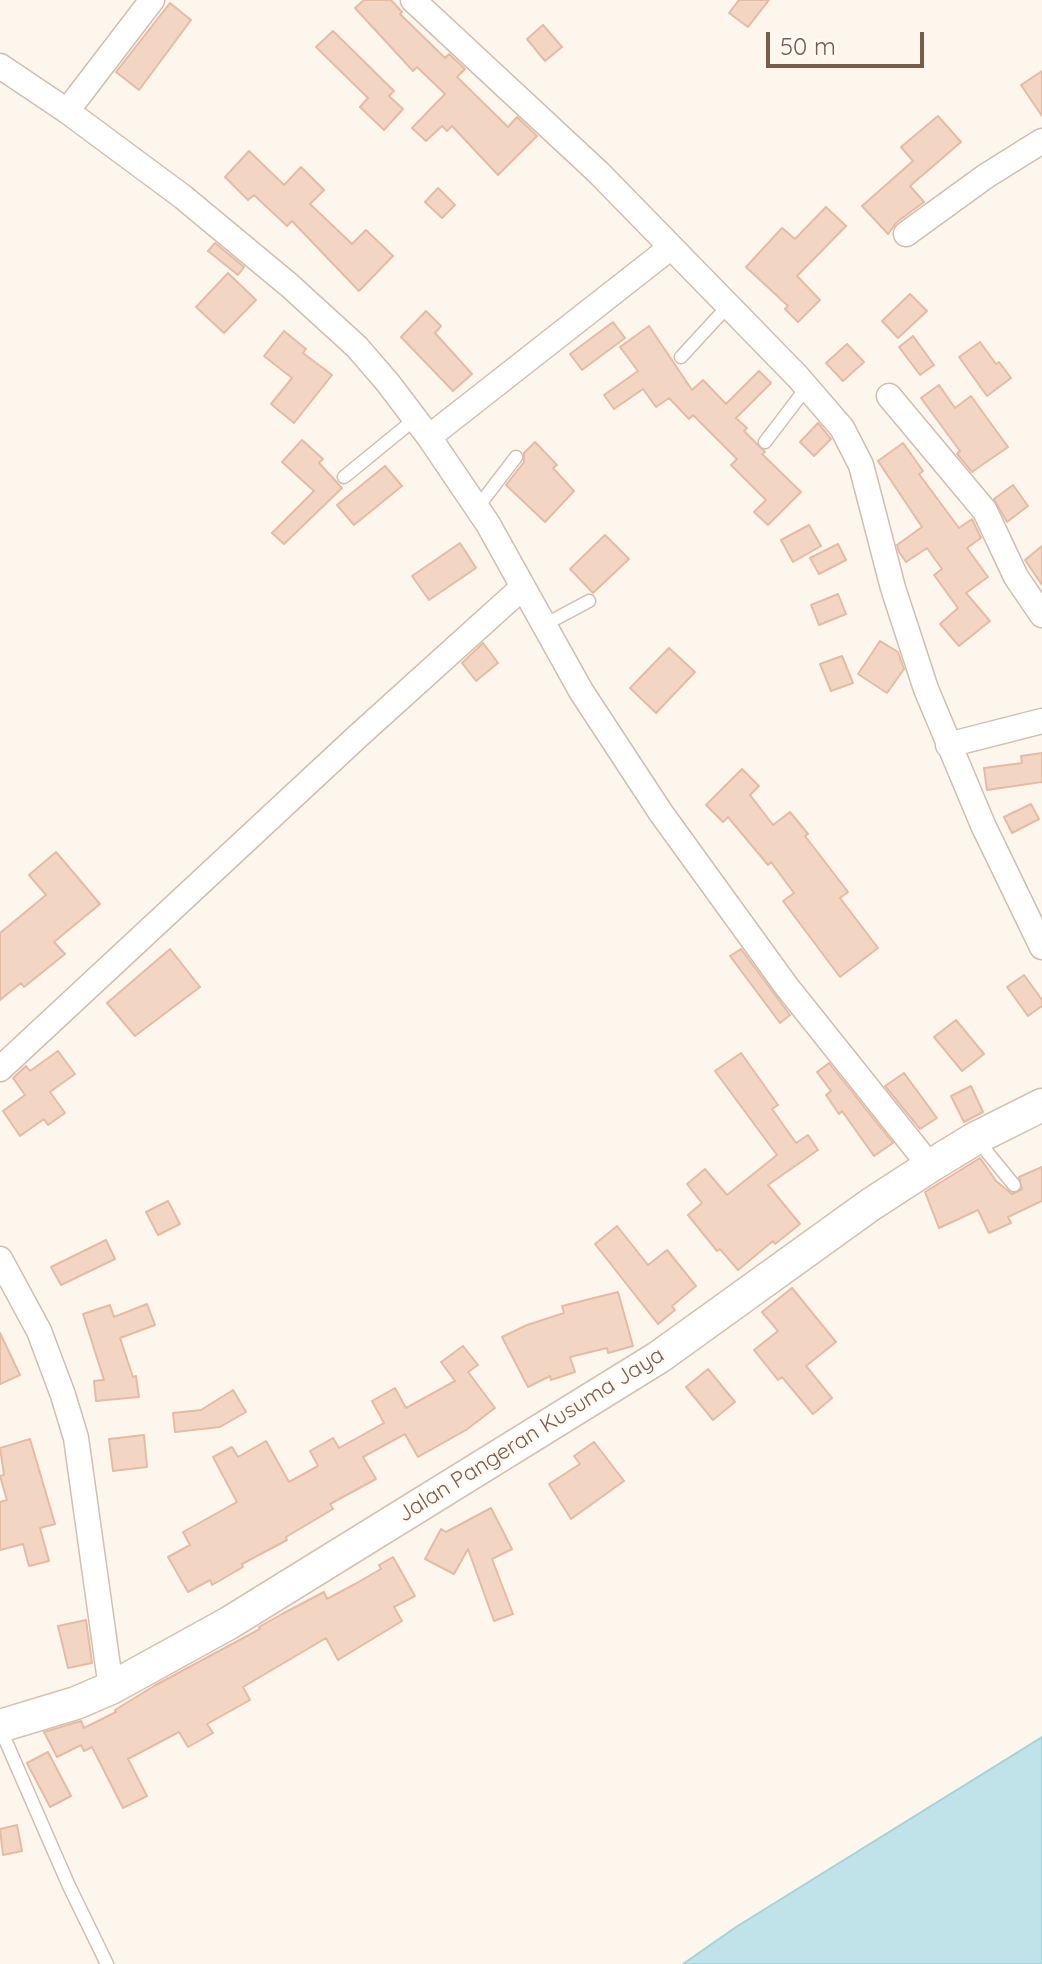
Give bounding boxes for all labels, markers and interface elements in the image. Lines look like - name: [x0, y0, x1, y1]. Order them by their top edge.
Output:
- scale bar: [770, 16, 928, 66]
- text: 50 m: [780, 31, 836, 61]
- street label: Jalan Pangeran Kusuma Jaya: [393, 1342, 669, 1528]

